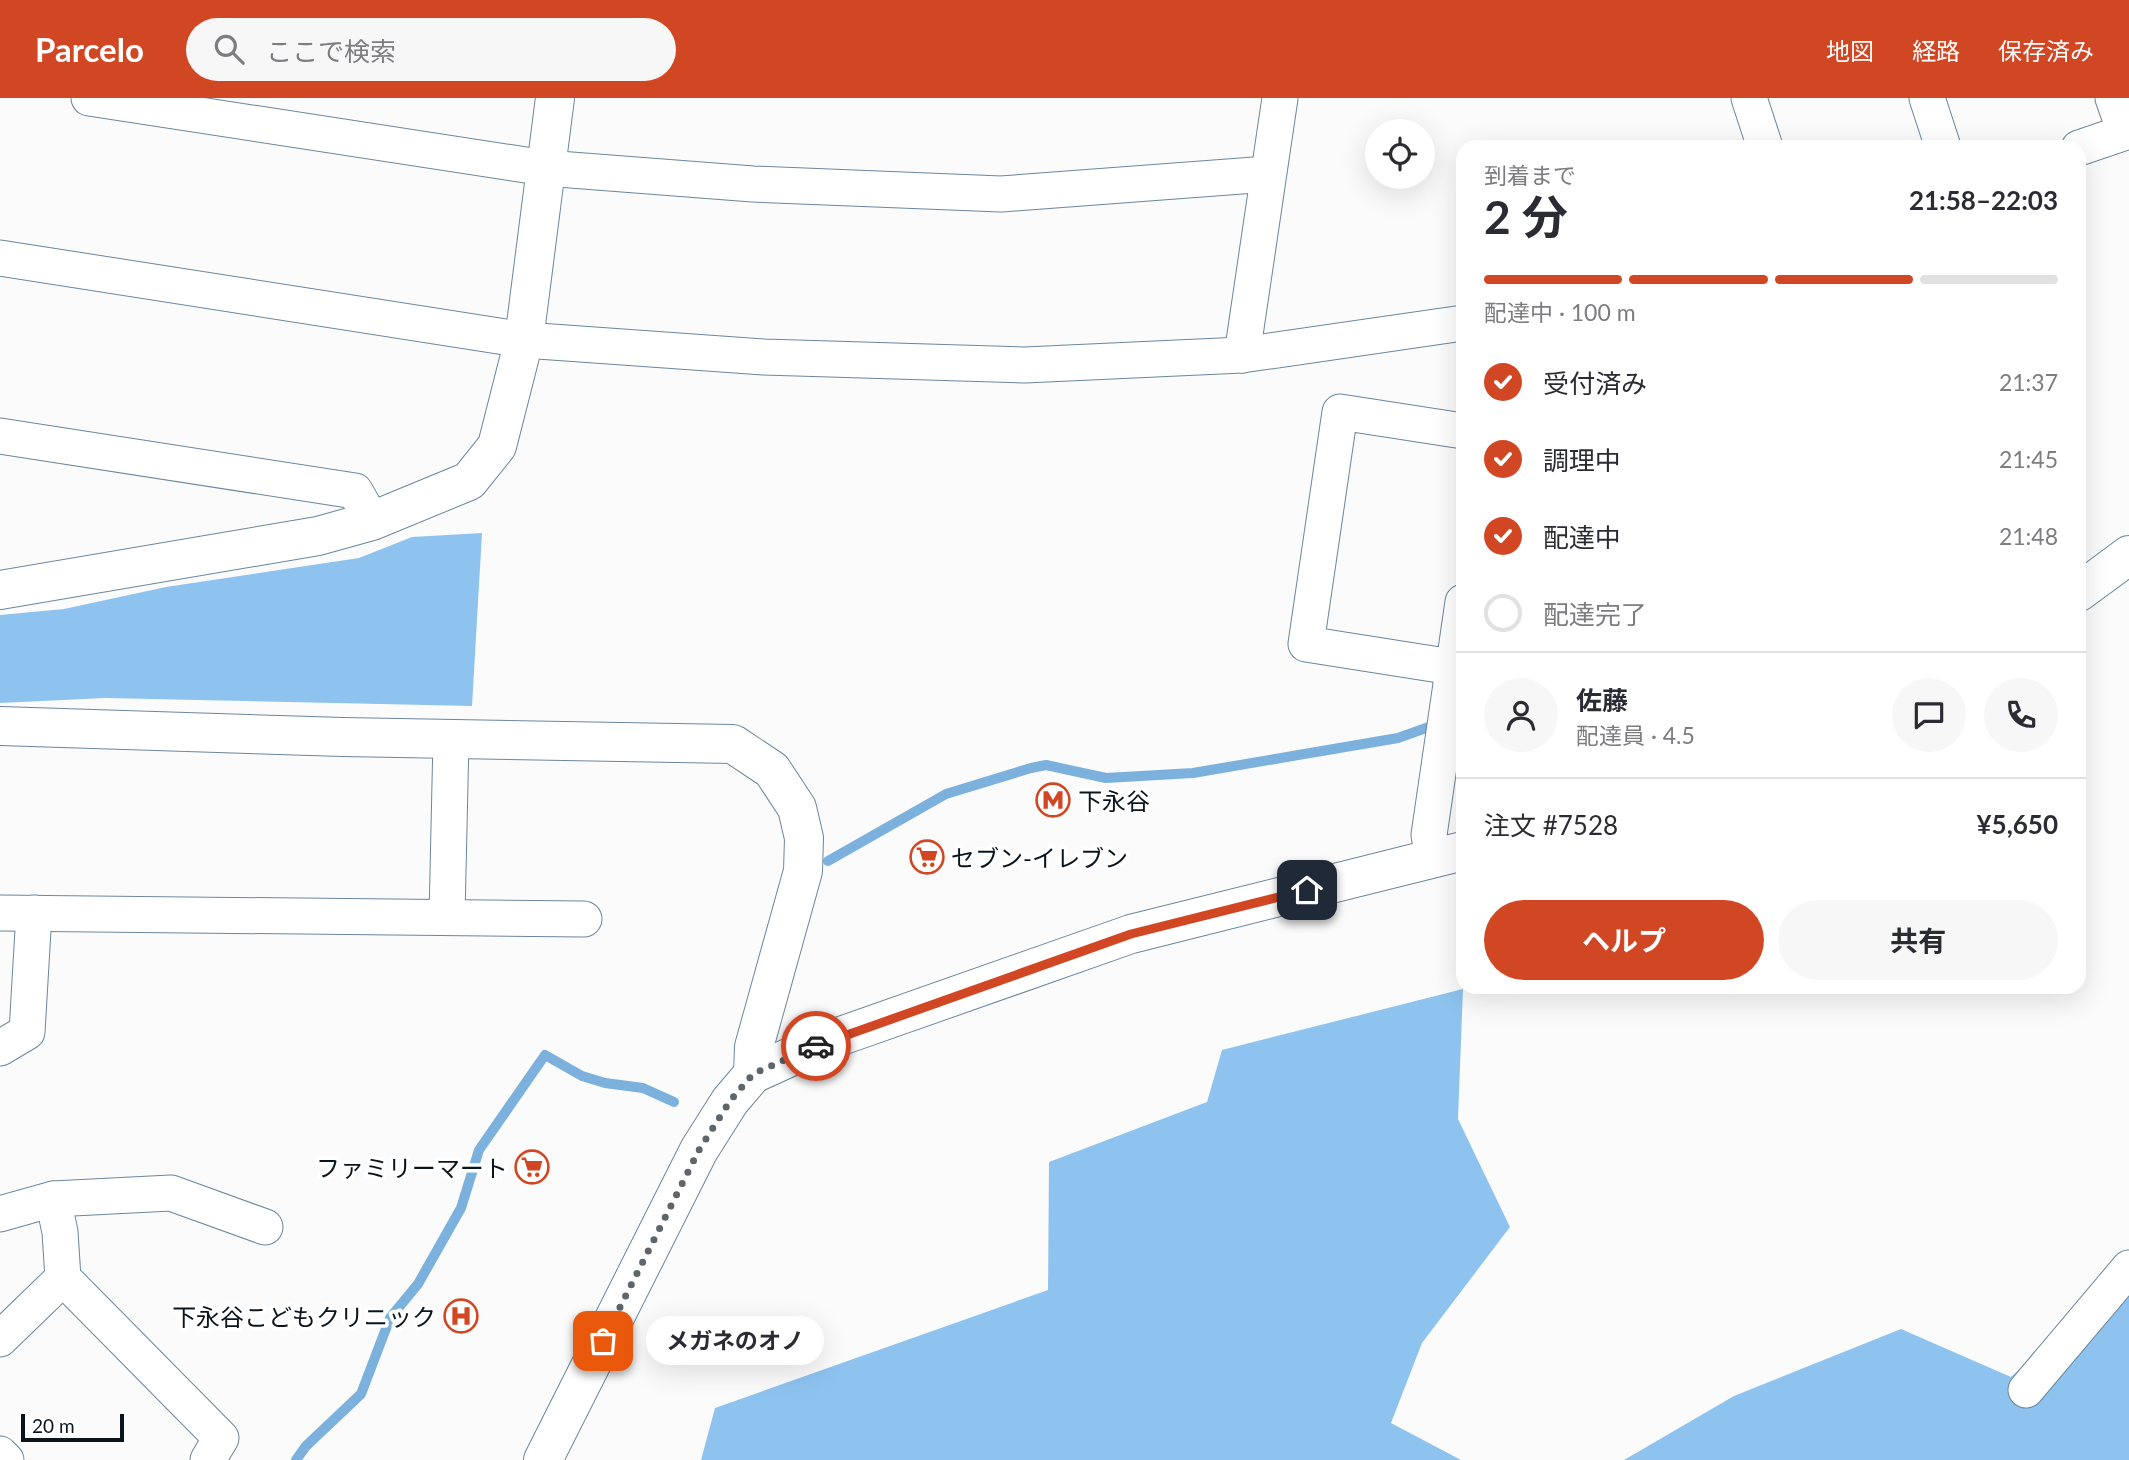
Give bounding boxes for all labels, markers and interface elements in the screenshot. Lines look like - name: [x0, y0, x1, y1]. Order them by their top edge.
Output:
- search box: [186, 18, 676, 81]
- text: Parcelo: [35, 29, 144, 69]
- icon: search: [210, 30, 248, 68]
- text: ここで検索: [266, 35, 396, 67]
- text: 地図: [1826, 36, 1874, 65]
- text: 経路: [1912, 36, 1960, 65]
- text: 保存済み: [1998, 36, 2094, 65]
- map controls: [1365, 119, 1435, 189]
- button: locate: [1365, 119, 1435, 189]
- text: 到着まで: [1484, 161, 1576, 189]
- text: 21:58–22:03: [1909, 184, 2058, 216]
- text: 2 分: [1484, 189, 1568, 244]
- text: 配達中 · 100 m: [1484, 298, 1636, 326]
- icon: check: [1484, 363, 1522, 401]
- text: 受付済み: [1543, 367, 1647, 399]
- text: 21:37: [1999, 368, 2058, 396]
- icon: check: [1484, 440, 1522, 478]
- text: 調理中: [1543, 444, 1621, 476]
- text: 21:45: [1999, 445, 2058, 473]
- icon: check: [1484, 517, 1522, 555]
- text: 配達中: [1543, 521, 1621, 553]
- text: 21:48: [1999, 522, 2058, 550]
- text: 配達完了: [1543, 598, 1647, 630]
- button: person: [1484, 678, 1558, 752]
- button: chat: [1892, 678, 1966, 752]
- button: phone: [1984, 678, 2058, 752]
- text: 佐藤: [1576, 684, 1628, 716]
- text: 配達員 · 4.5: [1576, 721, 1695, 749]
- metro station icon: 下永谷: [1034, 781, 1072, 819]
- place label: 下永谷: [1078, 786, 1150, 815]
- text: ¥5,650: [1977, 808, 2058, 840]
- text: 注文 #7528: [1484, 809, 1618, 841]
- supermarket icon: セブン-イレブン: [908, 838, 946, 876]
- place label: セブン-イレブン: [951, 843, 1128, 872]
- pin: [1277, 860, 1337, 920]
- icon: home: [1288, 871, 1326, 909]
- button: ヘルプ: [1484, 900, 1764, 980]
- button: 共有: [1778, 900, 2058, 980]
- courier: [781, 1011, 851, 1081]
- icon: car: [797, 1027, 835, 1065]
- supermarket icon: ファミリーマート: [513, 1148, 551, 1186]
- place label: ファミリーマート: [316, 1153, 508, 1182]
- hospital icon: 下永谷こどもクリニック: [442, 1297, 480, 1335]
- place label: 下永谷こどもクリニック: [172, 1302, 436, 1331]
- pin: [573, 1311, 633, 1371]
- callout: メガネのオノ: [645, 1316, 824, 1366]
- icon: bag: [584, 1322, 622, 1360]
- text: メガネのオノ: [666, 1326, 804, 1354]
- scale bar: [21, 1411, 124, 1443]
- text: 20 m: [32, 1414, 75, 1437]

